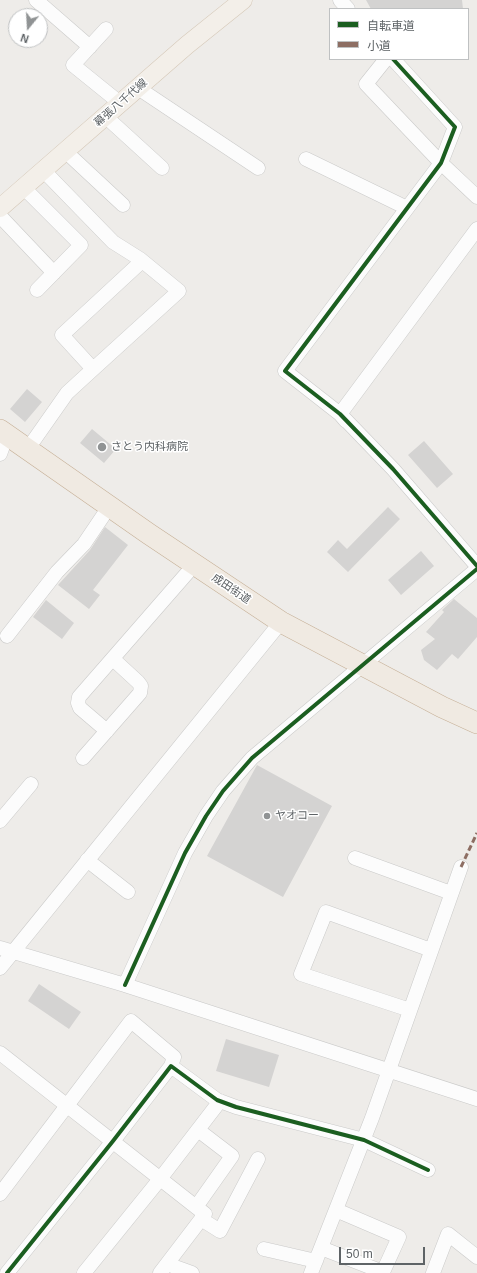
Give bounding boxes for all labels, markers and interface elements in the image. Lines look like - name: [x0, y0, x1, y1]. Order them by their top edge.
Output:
- north arrow: [8, 8, 48, 48]
- legend: [329, 8, 469, 60]
- text: 自転車道: [367, 19, 415, 33]
- text: N: [19, 32, 30, 45]
- text: 小道: [367, 39, 391, 53]
- street label: 幕張八千代線: [92, 76, 150, 130]
- place label: さとう内科病院: [111, 440, 188, 454]
- marker: さとう内科病院: [96, 441, 108, 453]
- street label: 成田街道: [209, 571, 253, 607]
- place label: ヤオコー: [275, 809, 319, 823]
- marker: ヤオコー: [262, 811, 272, 821]
- scale bar: [341, 1239, 427, 1265]
- text: 50 m: [346, 1247, 373, 1261]

